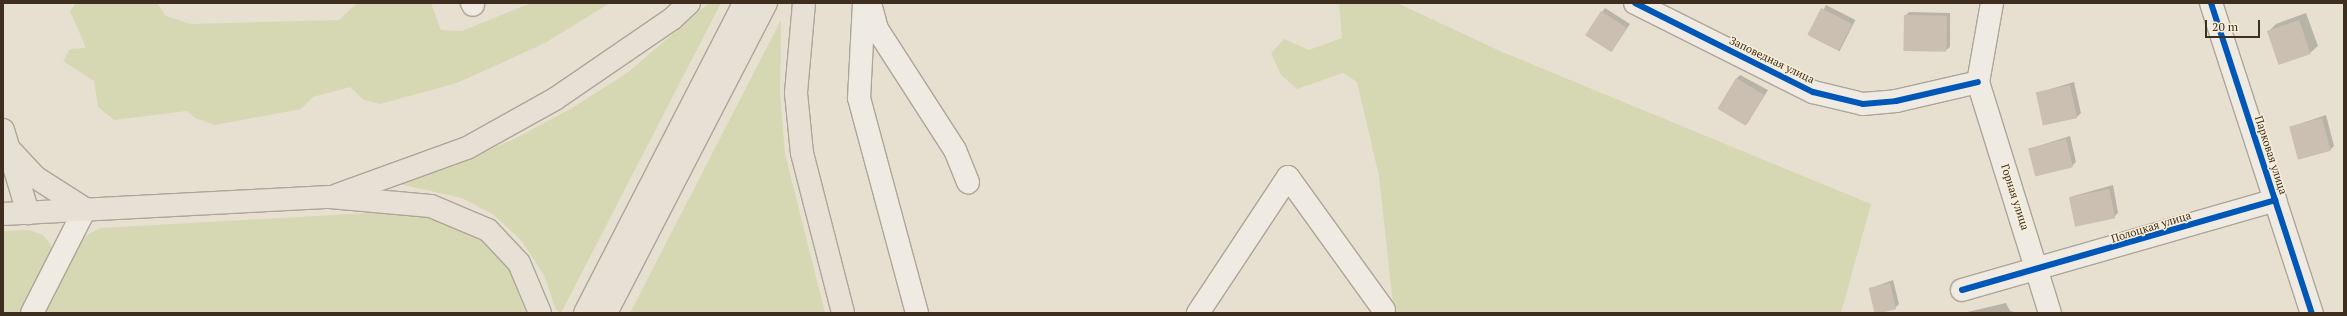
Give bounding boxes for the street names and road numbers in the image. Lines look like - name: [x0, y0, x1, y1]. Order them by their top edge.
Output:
- street label: Заповедная улица: [1727, 34, 1817, 86]
- street label: Парковая улица: [2252, 114, 2290, 196]
- street label: Горная улица: [1998, 162, 2032, 232]
- street label: Полоцкая улица: [2109, 209, 2193, 245]

